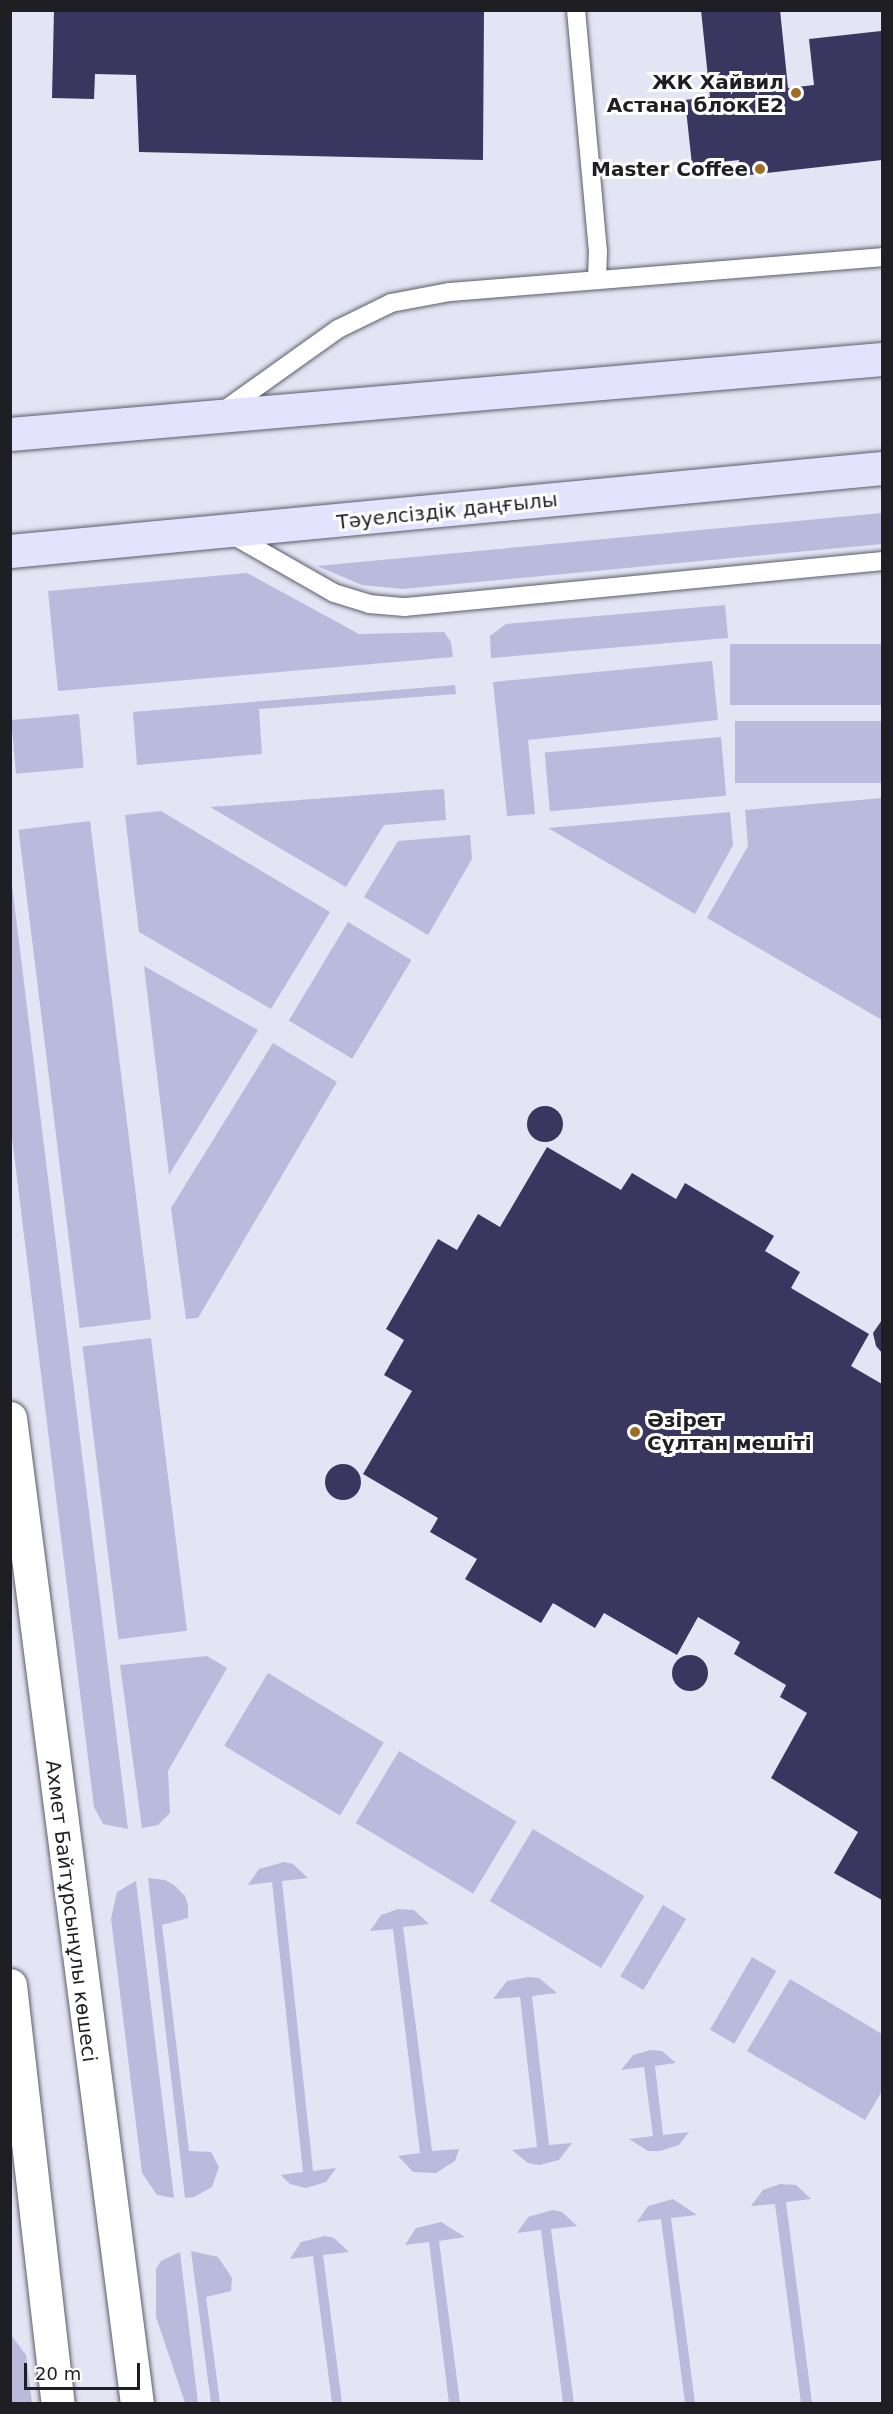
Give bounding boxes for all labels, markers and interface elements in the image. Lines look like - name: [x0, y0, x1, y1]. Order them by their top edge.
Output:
- place label: ЖК Хайвил Астана блок E2: [607, 70, 784, 117]
- marker: ЖК Хайвил Астана блок E2: [789, 86, 803, 100]
- place label: Master Coffee: [591, 157, 748, 181]
- marker: Master Coffee: [753, 162, 767, 176]
- street label: Тәуелсіздік даңғылы: [335, 487, 559, 535]
- place label: Әзірет Сұлтан мешіті: [647, 1408, 812, 1455]
- marker: Әзірет Сұлтан мешіті: [628, 1425, 642, 1439]
- street label: Ахмет Байтұрсынұлы көшесі: [41, 1759, 101, 2063]
- scale bar: [27, 2351, 142, 2389]
- text: 20 m: [35, 2363, 81, 2384]

